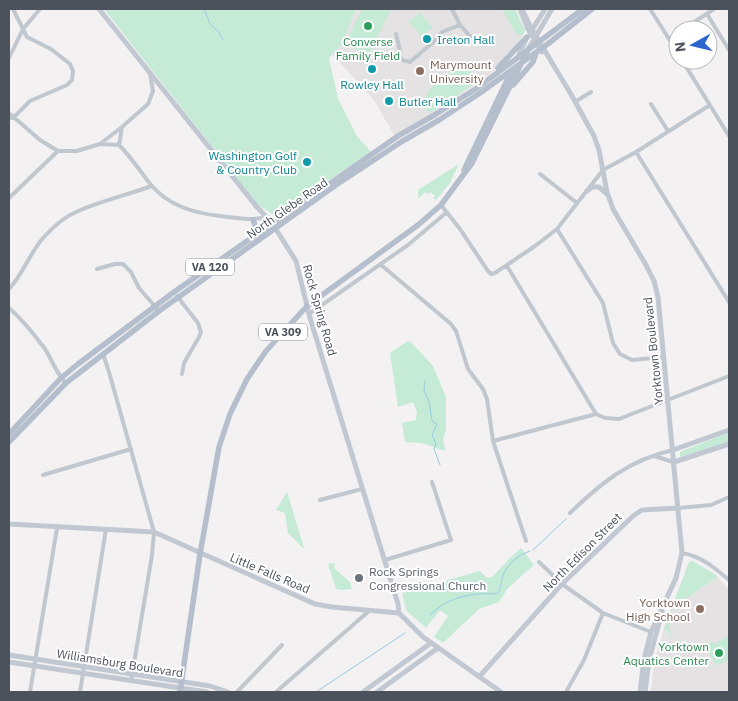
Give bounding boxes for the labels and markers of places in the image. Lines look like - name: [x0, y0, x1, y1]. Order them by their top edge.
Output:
- marker: Converse Family Field: [362, 20, 374, 32]
- place label: Ireton Hall: [437, 32, 495, 47]
- marker: Ireton Hall: [421, 33, 433, 45]
- place label: Converse Family Field: [336, 34, 400, 63]
- place label: Marymount University: [430, 57, 492, 86]
- marker: Rowley Hall: [366, 63, 378, 75]
- marker: Marymount University: [414, 65, 426, 77]
- place label: Rowley Hall: [340, 77, 404, 92]
- place label: Butler Hall: [399, 94, 456, 109]
- marker: Butler Hall: [383, 95, 395, 107]
- place label: Washington Golf & Country Club: [208, 148, 297, 177]
- marker: Washington Golf & Country Club: [301, 156, 313, 168]
- place label: Rock Springs Congressional Church: [369, 564, 486, 593]
- marker: Rock Springs Congressional Church: [353, 572, 365, 584]
- place label: Yorktown High School: [626, 595, 690, 624]
- marker: Yorktown High School: [694, 603, 706, 615]
- place label: Yorktown Aquatics Center: [623, 639, 710, 668]
- marker: Yorktown Aquatics Center: [713, 647, 725, 659]

